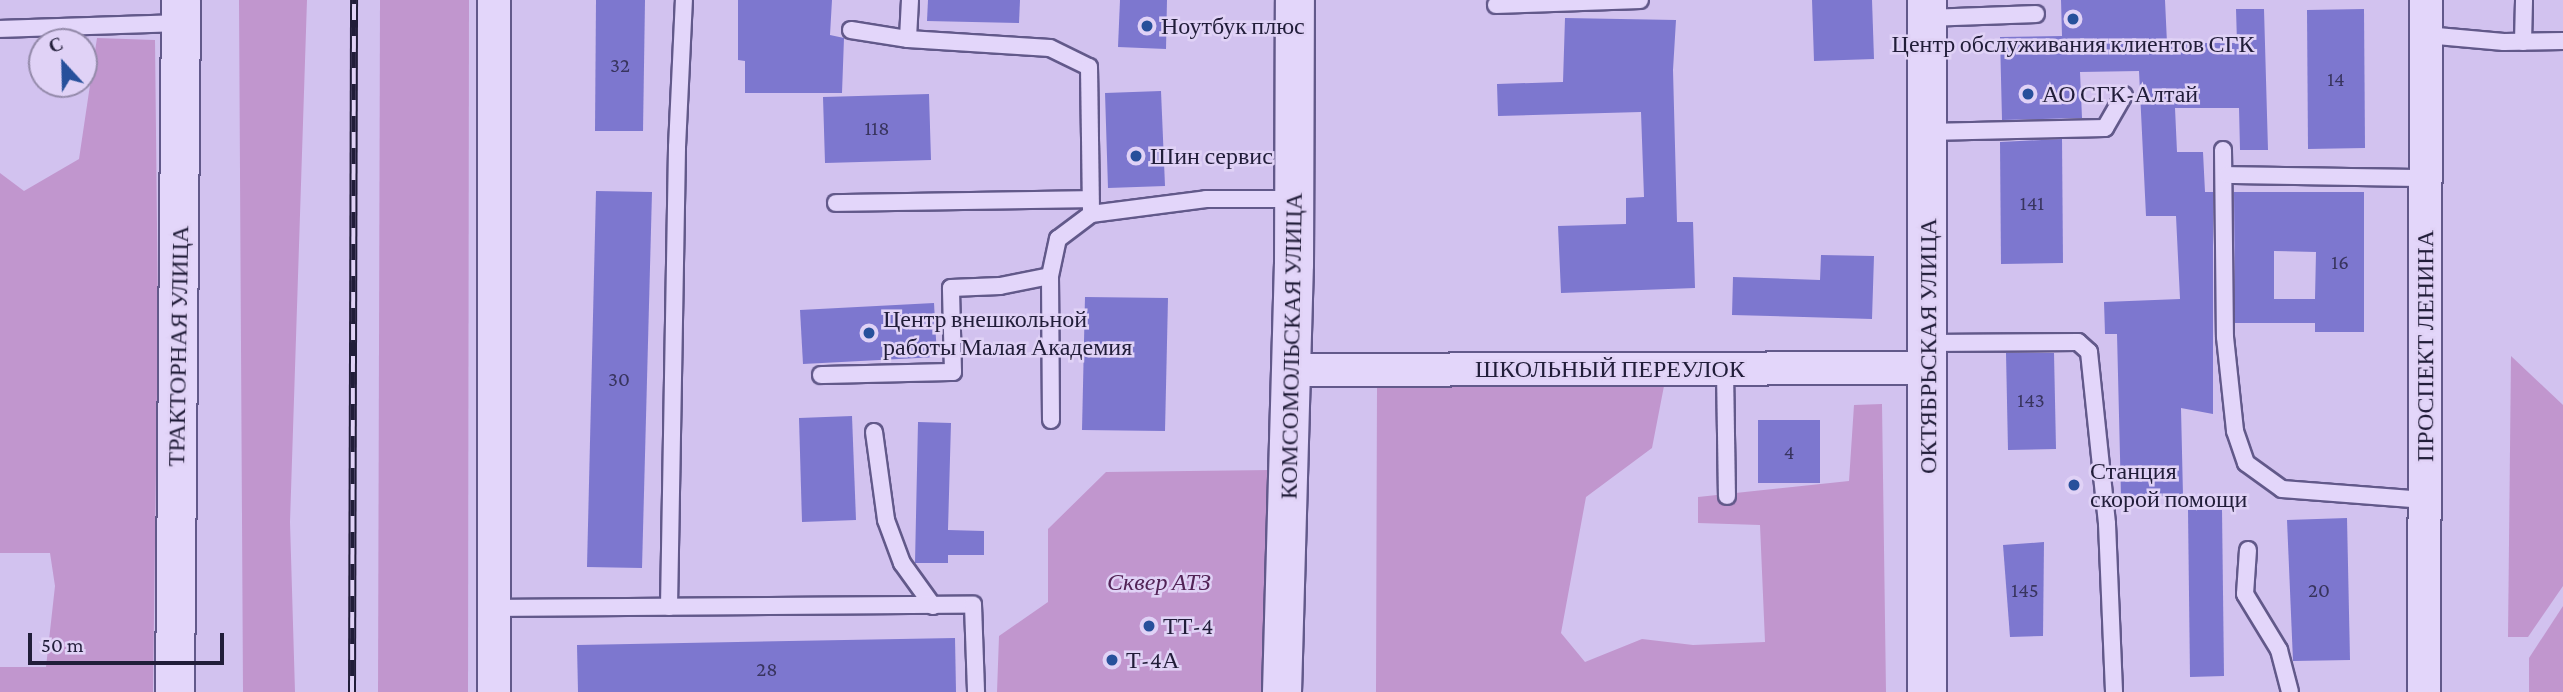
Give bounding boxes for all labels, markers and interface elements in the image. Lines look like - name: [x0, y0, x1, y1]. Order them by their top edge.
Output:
- marker: Центр обслуживания клиентов СГК: [2065, 11, 2081, 27]
- place label: Ноутбук плюс: [1161, 12, 1305, 40]
- marker: Ноутбук плюс: [1139, 18, 1155, 34]
- north arrow: [28, 28, 98, 98]
- place label: Центр обслуживания клиентов СГК: [1892, 30, 2254, 58]
- text: С: [45, 33, 66, 57]
- house number: 32: [610, 52, 630, 78]
- house number: 14: [2327, 66, 2345, 92]
- place label: АО СГК-Алтай: [2042, 80, 2198, 108]
- marker: АО СГК-Алтай: [2020, 86, 2036, 102]
- house number: 118: [864, 115, 890, 141]
- place label: Шин сервис: [1150, 142, 1273, 170]
- marker: Шин сервис: [1128, 148, 1144, 164]
- house number: 141: [2020, 190, 2044, 216]
- street label: КОМСОМОЛЬСКАЯ УЛИЦА: [1274, 192, 1308, 500]
- street label: ОКТЯБРЬСКАЯ УЛИЦА: [1914, 218, 1942, 474]
- street label: ТРАКТОРНАЯ УЛИЦА: [161, 225, 195, 467]
- street label: ПРОСПЕКТ ЛЕНИНА: [2411, 230, 2439, 462]
- house number: 16: [2331, 249, 2349, 275]
- place label: Центр внешкольной работы Малая Академия: [883, 305, 1132, 361]
- marker: Центр внешкольной работы Малая Академия: [861, 325, 877, 341]
- street label: ШКОЛЬНЫЙ ПЕРЕУЛОК: [1475, 355, 1745, 383]
- house number: 30: [608, 366, 630, 392]
- house number: 143: [2017, 387, 2045, 413]
- house number: 4: [1784, 439, 1794, 465]
- place label: Станция скорой помощи: [2090, 457, 2247, 513]
- marker: Станция скорой помощи: [2064, 475, 2084, 495]
- park label: Сквер АТЗ: [1107, 568, 1211, 596]
- house number: 145: [2011, 577, 2039, 603]
- house number: 20: [2308, 577, 2330, 603]
- place label: ТТ-4: [1163, 612, 1214, 640]
- scale bar: [32, 618, 228, 662]
- marker: ТТ-4: [1141, 618, 1157, 634]
- text: 50 m: [41, 633, 84, 657]
- place label: Т-4А: [1126, 646, 1179, 674]
- marker: Т-4А: [1104, 652, 1120, 668]
- house number: 28: [756, 656, 778, 682]

